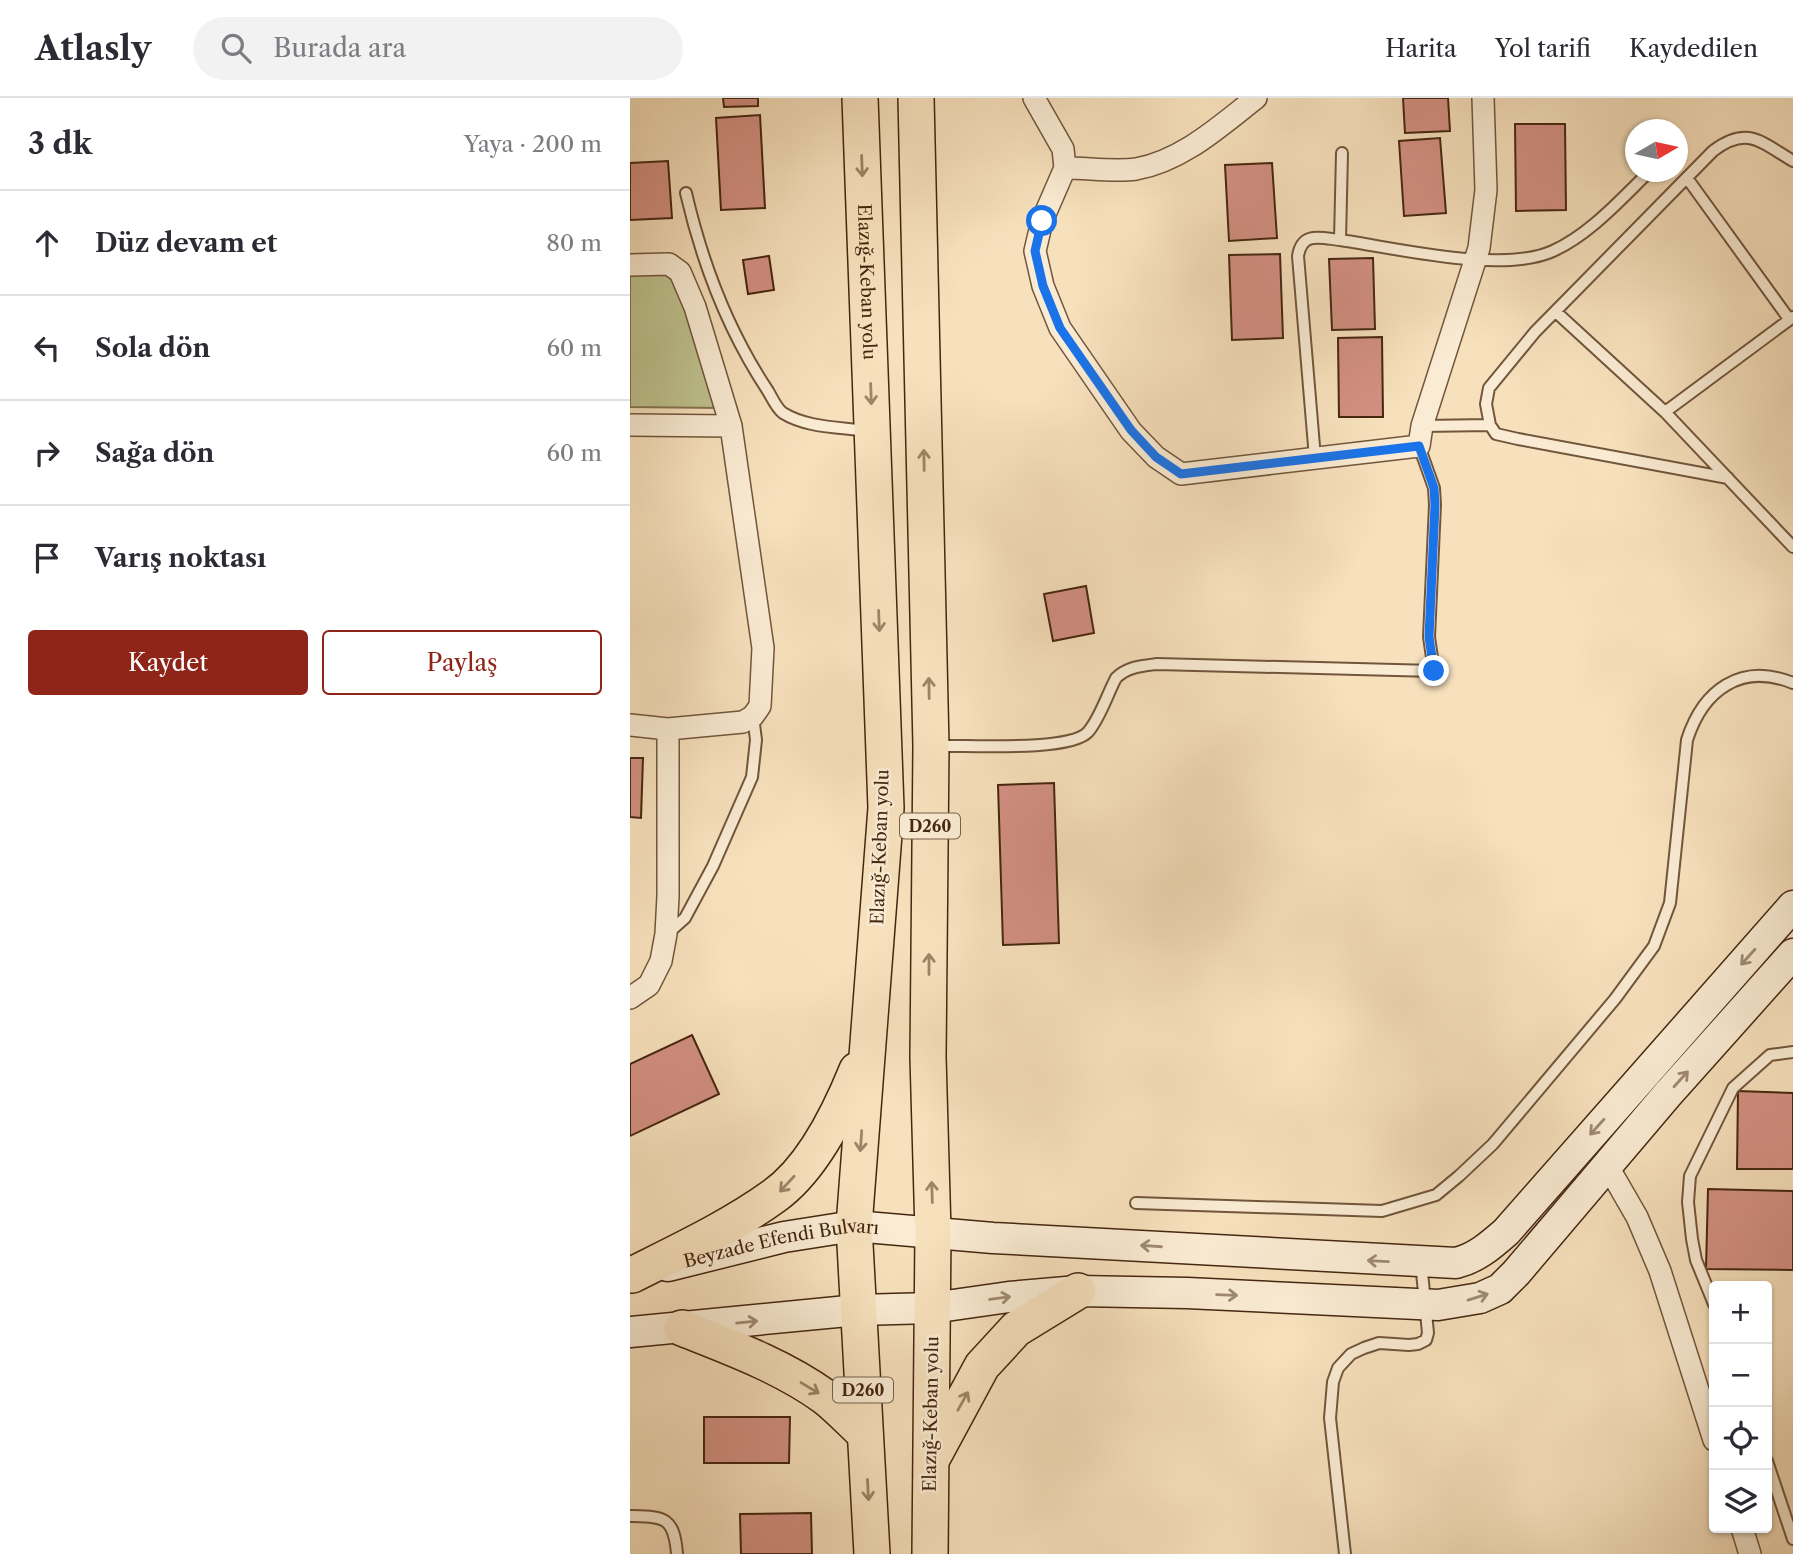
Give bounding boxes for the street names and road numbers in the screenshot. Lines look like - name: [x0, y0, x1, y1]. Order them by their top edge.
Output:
- street label: Elazığ-Keban yolu: [853, 204, 881, 360]
- street label: Elazığ-Keban yolu: [866, 769, 894, 925]
- road number: D260: [900, 814, 960, 838]
- street label: Beyzade Efendi Bulvarı: [681, 1215, 880, 1273]
- street label: Elazığ-Keban yolu: [919, 1336, 943, 1492]
- road number: D260: [833, 1378, 893, 1402]

